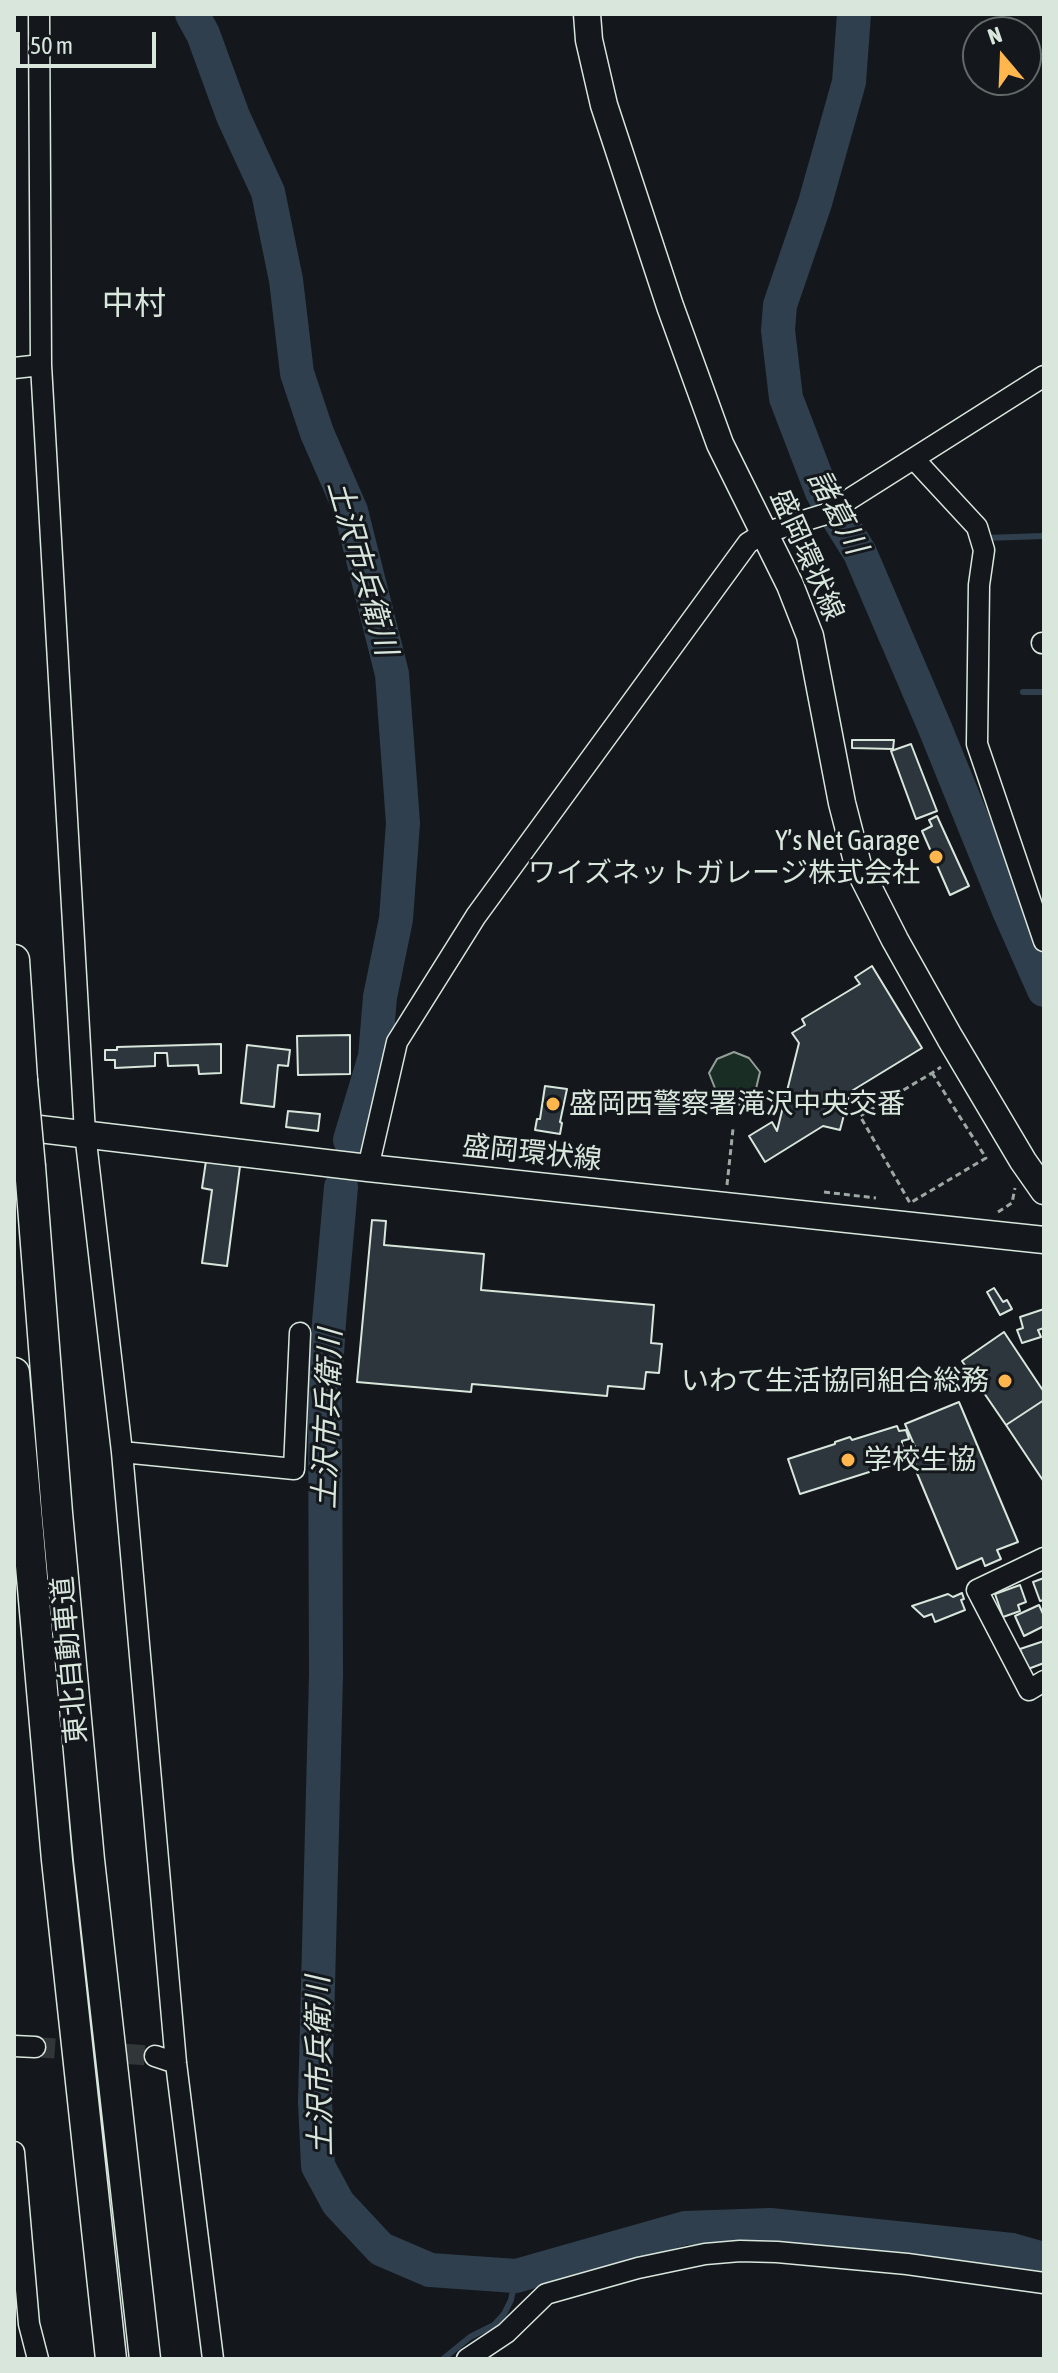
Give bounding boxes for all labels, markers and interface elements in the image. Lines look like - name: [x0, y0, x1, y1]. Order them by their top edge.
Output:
- scale bar: [20, 16, 160, 66]
- north arrow: [962, 16, 1042, 96]
- text: N: [984, 21, 1005, 50]
- text: 50 m: [30, 32, 73, 59]
- district label: 中村: [102, 285, 166, 323]
- water label: 諸葛川: [800, 464, 874, 560]
- water label: 土沢市兵衛川: [320, 477, 404, 659]
- street label: 盛岡環状線: [763, 484, 851, 626]
- place label: Y’s Net Garage ワイズネットガレージ株式会社: [528, 824, 920, 890]
- marker: Y’s Net Garage ワイズネットガレージ株式会社: [927, 848, 945, 866]
- place label: 盛岡西警察署滝沢中央交番: [569, 1087, 905, 1121]
- marker: 盛岡西警察署滝沢中央交番: [544, 1095, 562, 1113]
- street label: 盛岡環状線: [461, 1129, 603, 1177]
- water label: 土沢市兵衛川: [307, 1328, 349, 1510]
- place label: いわて生活協同組合総務: [681, 1364, 989, 1398]
- marker: いわて生活協同組合総務: [996, 1372, 1014, 1390]
- place label: 学校生協: [864, 1443, 976, 1477]
- marker: 学校生協: [839, 1451, 857, 1469]
- street label: 東北自動車道: [46, 1575, 94, 1745]
- water label: 土沢市兵衛川: [300, 1976, 340, 2156]

